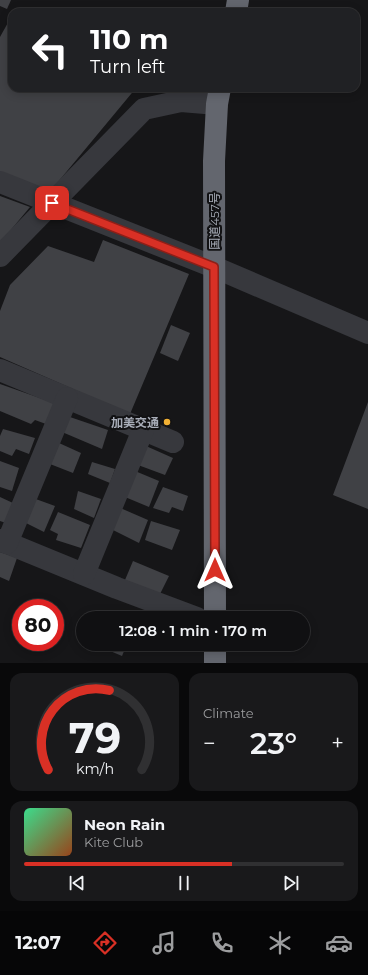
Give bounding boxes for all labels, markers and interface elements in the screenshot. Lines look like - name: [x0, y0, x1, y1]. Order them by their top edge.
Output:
- text: 110 m: [90, 22, 168, 56]
- icon: left: [24, 24, 76, 76]
- text: Turn left: [90, 56, 165, 78]
- pin: [35, 186, 69, 220]
- icon: arrive: [41, 192, 63, 214]
- street label: 国道457号: [207, 192, 222, 250]
- place label: 加美交通: [111, 415, 159, 430]
- marker: 加美交通: [162, 417, 172, 427]
- position arrow: [194, 549, 236, 591]
- speed limit sign: 80: [12, 599, 64, 651]
- text: 12:08 · 1 min · 170 m: [119, 621, 267, 640]
- text: Climate: [203, 705, 254, 721]
- text: 79: [68, 713, 121, 763]
- text: 23°: [250, 725, 297, 762]
- text: −: [203, 730, 216, 757]
- text: +: [331, 730, 344, 757]
- text: km/h: [75, 760, 114, 778]
- text: Neon Rain: [84, 815, 165, 834]
- text: Kite Club: [84, 834, 143, 850]
- icon: previous: [66, 872, 88, 894]
- icon: pause: [173, 872, 195, 894]
- icon: next: [280, 872, 302, 894]
- icon: directions: [91, 929, 119, 957]
- icon: music: [150, 929, 178, 957]
- icon: phone: [208, 929, 236, 957]
- icon: climate: [266, 929, 294, 957]
- icon: car: [325, 929, 353, 957]
- text: 12:07: [15, 932, 61, 954]

